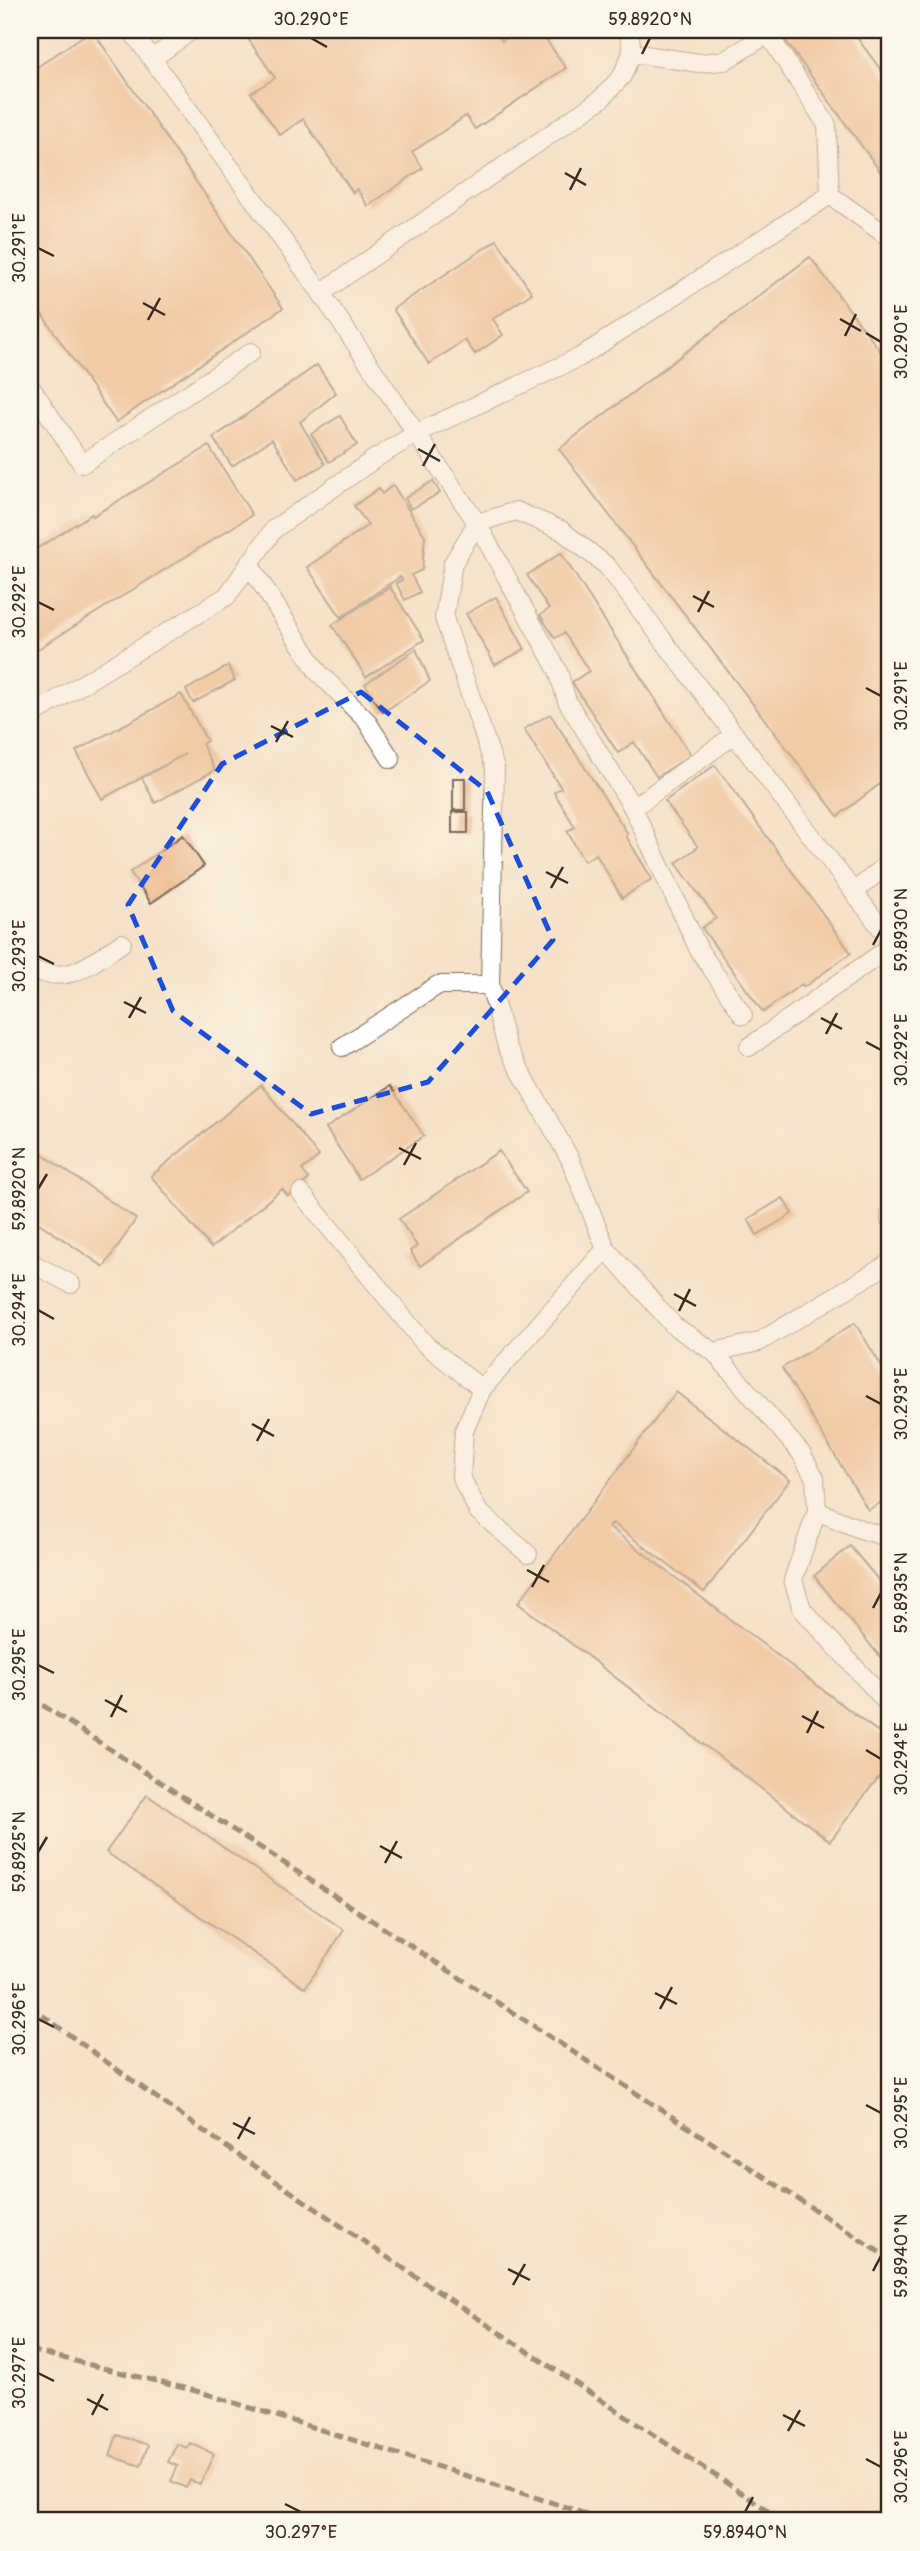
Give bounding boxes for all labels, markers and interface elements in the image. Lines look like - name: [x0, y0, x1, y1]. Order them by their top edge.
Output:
- text: 30.290°E: [273, 8, 349, 31]
- text: 59.8920°N: [608, 8, 692, 31]
- text: 30.291°E: [8, 213, 31, 283]
- text: 30.290°E: [890, 304, 913, 380]
- text: 30.292°E: [8, 566, 31, 638]
- text: 30.291°E: [890, 661, 913, 731]
- text: 59.8930°N: [890, 888, 913, 972]
- text: 30.293°E: [8, 920, 31, 992]
- text: 30.292°E: [890, 1014, 913, 1086]
- text: 59.8920°N: [8, 1147, 31, 1231]
- text: 30.294°E: [8, 1273, 31, 1347]
- text: 30.293°E: [890, 1368, 913, 1440]
- text: 59.8935°N: [890, 1552, 913, 1634]
- text: 30.295°E: [8, 1629, 31, 1701]
- text: 30.294°E: [890, 1722, 913, 1796]
- text: 59.8925°N: [8, 1811, 31, 1893]
- text: 30.296°E: [8, 1982, 31, 2056]
- text: 30.295°E: [890, 2077, 913, 2149]
- text: 59.8940°N: [890, 2214, 913, 2298]
- text: 30.297°E: [8, 2337, 31, 2409]
- text: 30.296°E: [890, 2430, 913, 2504]
- text: 30.297°E: [265, 2521, 337, 2544]
- text: 59.8940°N: [703, 2521, 787, 2544]

